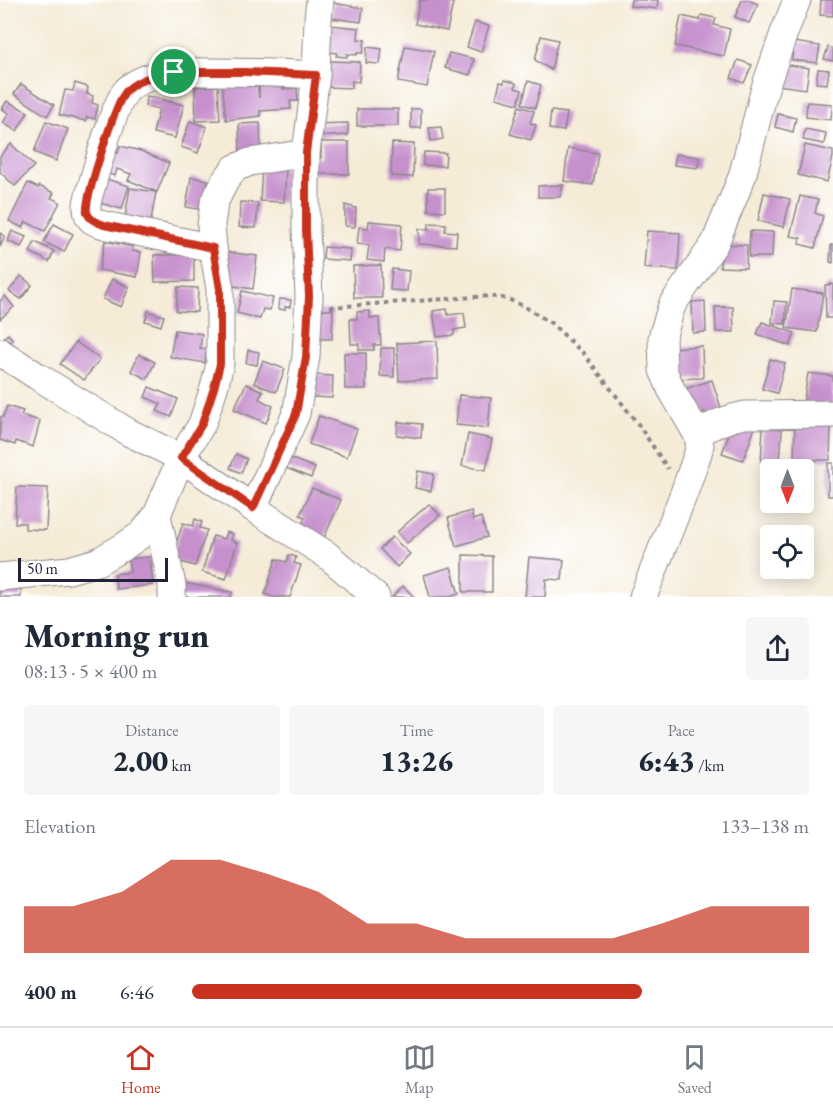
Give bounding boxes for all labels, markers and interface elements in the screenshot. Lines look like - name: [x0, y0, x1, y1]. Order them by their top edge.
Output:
- pin: [148, 46, 199, 97]
- icon: arrive: [157, 55, 190, 88]
- north arrow: [760, 459, 814, 513]
- map controls: [760, 459, 814, 579]
- button: locate: [760, 525, 814, 579]
- scale bar: [18, 555, 168, 582]
- text: 50 m: [27, 558, 58, 579]
- text: Morning run: [24, 614, 209, 657]
- button: share: [746, 617, 809, 680]
- text: 08:13 · 5 × 400 m: [24, 658, 157, 684]
- text: Distance: [125, 720, 179, 741]
- text: Time: [400, 720, 433, 741]
- text: Pace: [668, 720, 695, 741]
- text: 2.00: [112, 741, 168, 780]
- text: 13:26: [380, 741, 453, 780]
- text: 6:43: [638, 741, 695, 780]
- text: km: [168, 755, 191, 776]
- text: /km: [695, 755, 725, 776]
- text: Elevation: [24, 813, 96, 839]
- text: 133–138 m: [721, 813, 809, 839]
- text: 400 m: [24, 979, 77, 1005]
- text: 6:46: [120, 979, 154, 1005]
- tab: Home: [121, 1041, 161, 1098]
- tab: Map: [403, 1041, 436, 1098]
- tab: Saved: [678, 1041, 712, 1098]

